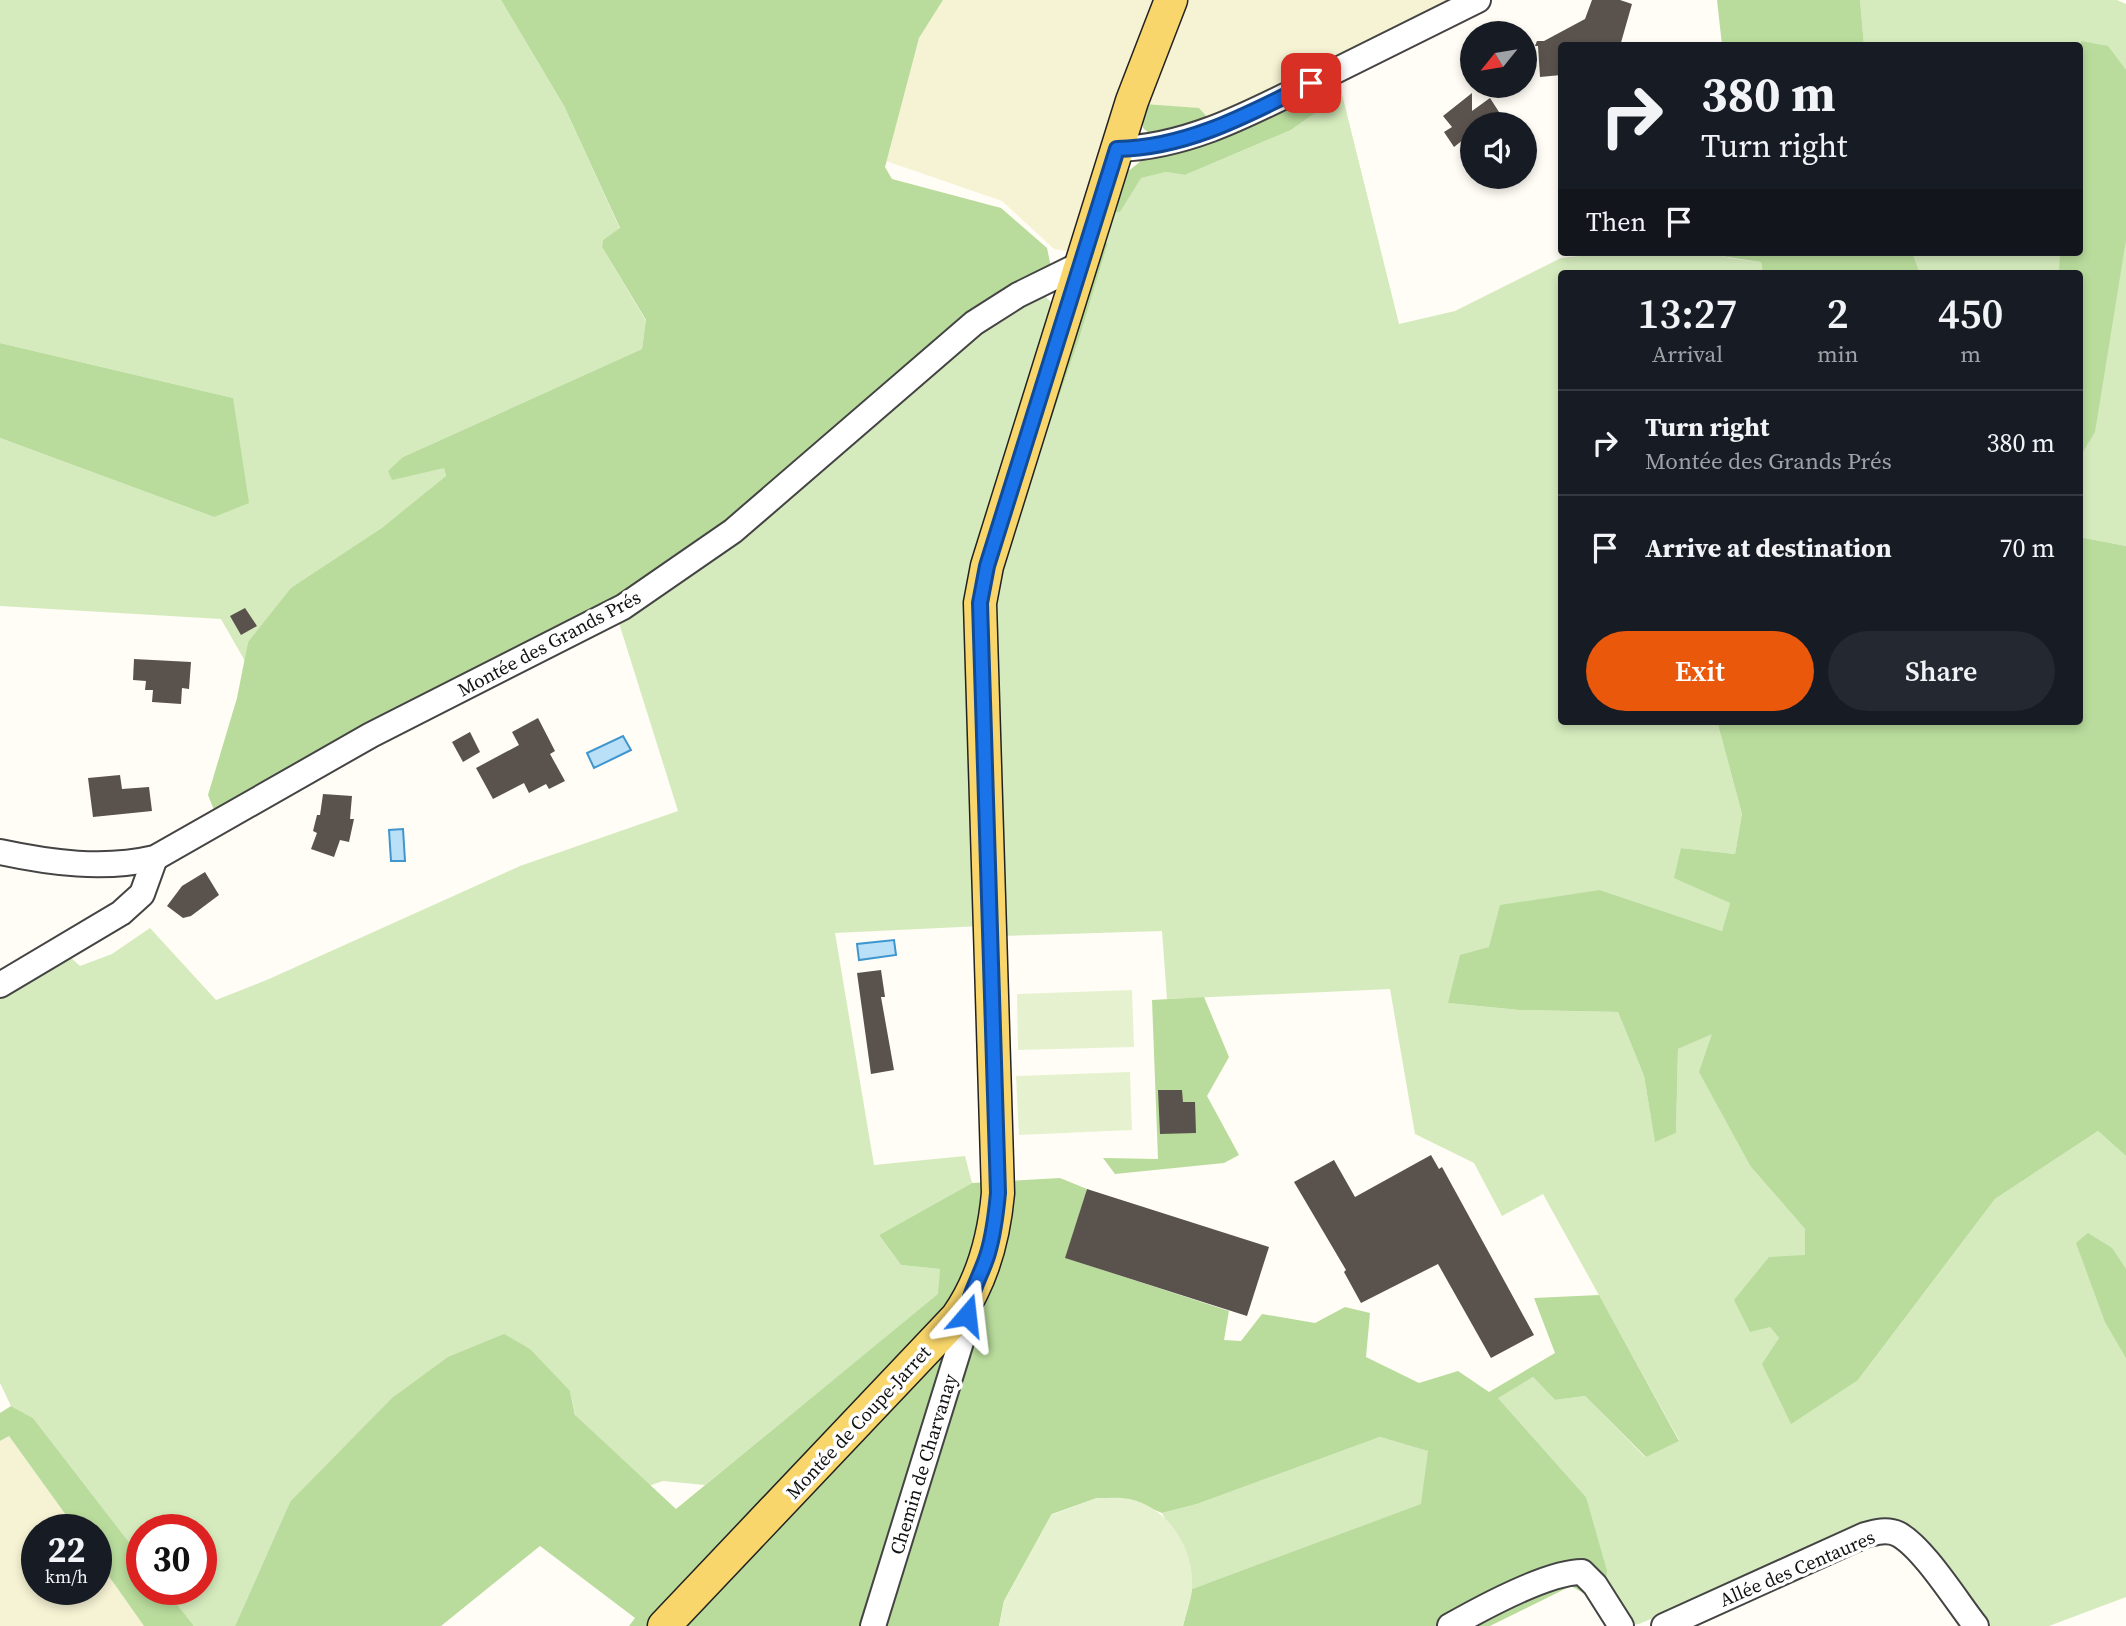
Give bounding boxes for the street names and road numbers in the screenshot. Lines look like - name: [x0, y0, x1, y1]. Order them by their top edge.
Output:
- street label: Montée des Grands Prés: [453, 584, 645, 702]
- street label: Montée de Coupe-Jarret: [780, 1339, 937, 1504]
- street label: Chemin de Charvanay: [883, 1370, 963, 1557]
- street label: Allée des Centaures: [1715, 1523, 1879, 1613]

